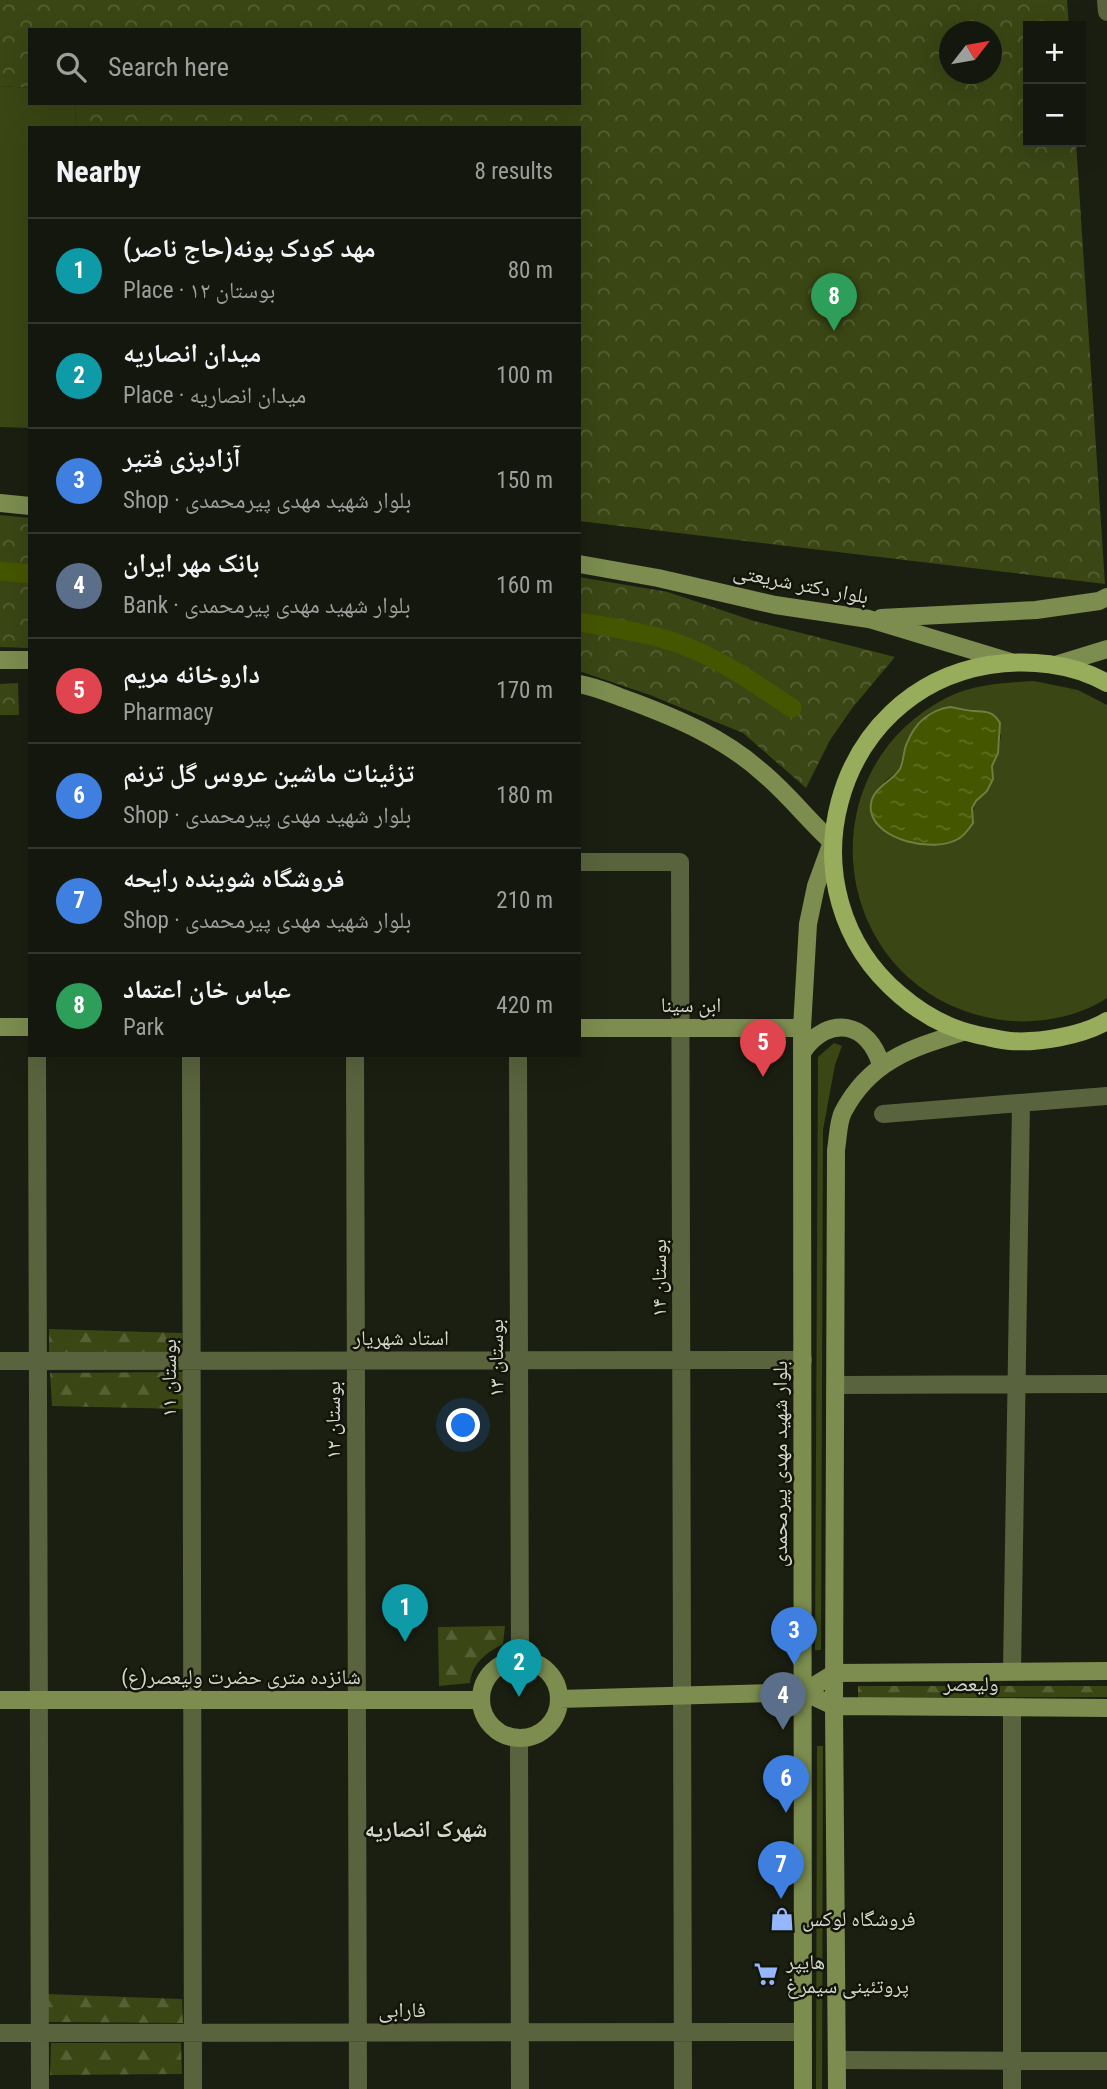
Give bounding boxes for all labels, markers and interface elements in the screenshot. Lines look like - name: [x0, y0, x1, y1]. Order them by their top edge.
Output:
- north arrow: [939, 21, 1002, 84]
- map controls: [1023, 21, 1086, 147]
- button: +: [1023, 21, 1086, 84]
- search box: [28, 28, 581, 105]
- icon: search: [52, 48, 90, 86]
- text: Search here: [108, 52, 229, 82]
- button: −: [1023, 84, 1086, 147]
- text: Nearby: [56, 154, 141, 189]
- text: 8 results: [475, 158, 553, 185]
- text: مهد کودک پونه(حاج ناصر): [123, 233, 376, 263]
- text: 1: [73, 257, 85, 284]
- text: 80 m: [508, 257, 553, 284]
- pin: 8: [811, 273, 857, 331]
- text: Place · بوستان ۱۲: [123, 277, 275, 304]
- text: میدان انصاریه: [123, 338, 261, 368]
- text: 2: [73, 362, 85, 389]
- text: 100 m: [496, 362, 553, 389]
- text: Place · میدان انصاریه: [123, 382, 306, 409]
- text: آزادپزی فتیر: [123, 443, 241, 473]
- text: 3: [73, 467, 85, 494]
- text: 150 m: [496, 467, 553, 494]
- text: Shop · بلوار شهید مهدی پیرمحمدی: [123, 487, 411, 514]
- text: بانک مهر ایران: [123, 548, 259, 578]
- street label: بلوار دکتر شریعتی: [731, 559, 871, 610]
- text: 4: [73, 572, 85, 599]
- text: 160 m: [496, 572, 553, 599]
- text: Bank · بلوار شهید مهدی پیرمحمدی: [123, 592, 411, 619]
- text: داروخانه مریم: [123, 659, 260, 689]
- text: 5: [73, 677, 85, 704]
- text: 170 m: [496, 677, 553, 704]
- text: Pharmacy: [123, 699, 213, 726]
- text: تزئینات ماشین عروس گل ترنم: [123, 758, 414, 788]
- text: 6: [73, 782, 85, 809]
- text: 180 m: [496, 782, 553, 809]
- text: Shop · بلوار شهید مهدی پیرمحمدی: [123, 802, 411, 829]
- text: فروشگاه شوینده رایحه: [123, 863, 345, 893]
- text: 7: [73, 887, 85, 914]
- text: 210 m: [496, 887, 553, 914]
- text: Shop · بلوار شهید مهدی پیرمحمدی: [123, 907, 411, 934]
- text: عباس خان اعتماد: [123, 974, 291, 1004]
- text: 8: [73, 992, 85, 1019]
- text: 420 m: [496, 992, 553, 1019]
- street label: ابن سینا: [661, 993, 721, 1018]
- text: Park: [123, 1014, 164, 1041]
- pin: 5: [740, 1019, 786, 1077]
- street label: بوستان ۱۴: [647, 1239, 671, 1317]
- street label: بوستان ۱۳: [484, 1319, 508, 1397]
- street label: استاد شهریار: [352, 1326, 449, 1350]
- street label: بوستان ۱۱: [157, 1339, 181, 1417]
- street label: بلوار شهید مهدی پیرمحمدی: [768, 1361, 792, 1567]
- street label: بوستان ۱۲: [321, 1381, 345, 1459]
- your location: [446, 1408, 480, 1442]
- pin: 1: [382, 1584, 428, 1642]
- pin: 3: [771, 1607, 817, 1665]
- pin: 2: [496, 1639, 542, 1697]
- street label: شانزده متری حضرت ولیعصر(ع): [121, 1665, 361, 1690]
- pin: 4: [760, 1672, 806, 1730]
- street label: ولیعصر: [942, 1672, 999, 1696]
- pin: 6: [763, 1755, 809, 1813]
- district label: شهرک انصاریه: [365, 1816, 487, 1843]
- pin: 7: [758, 1841, 804, 1899]
- shop icon: فروشگاه لوکس: [768, 1905, 796, 1933]
- place label: فروشگاه لوکس: [802, 1907, 916, 1932]
- place label: هایپر پروتئینی سیمرغ: [785, 1950, 909, 1999]
- supermarket icon: هایپر پروتئینی سیمرغ: [752, 1960, 780, 1988]
- street label: فارابی: [378, 1998, 426, 2023]

